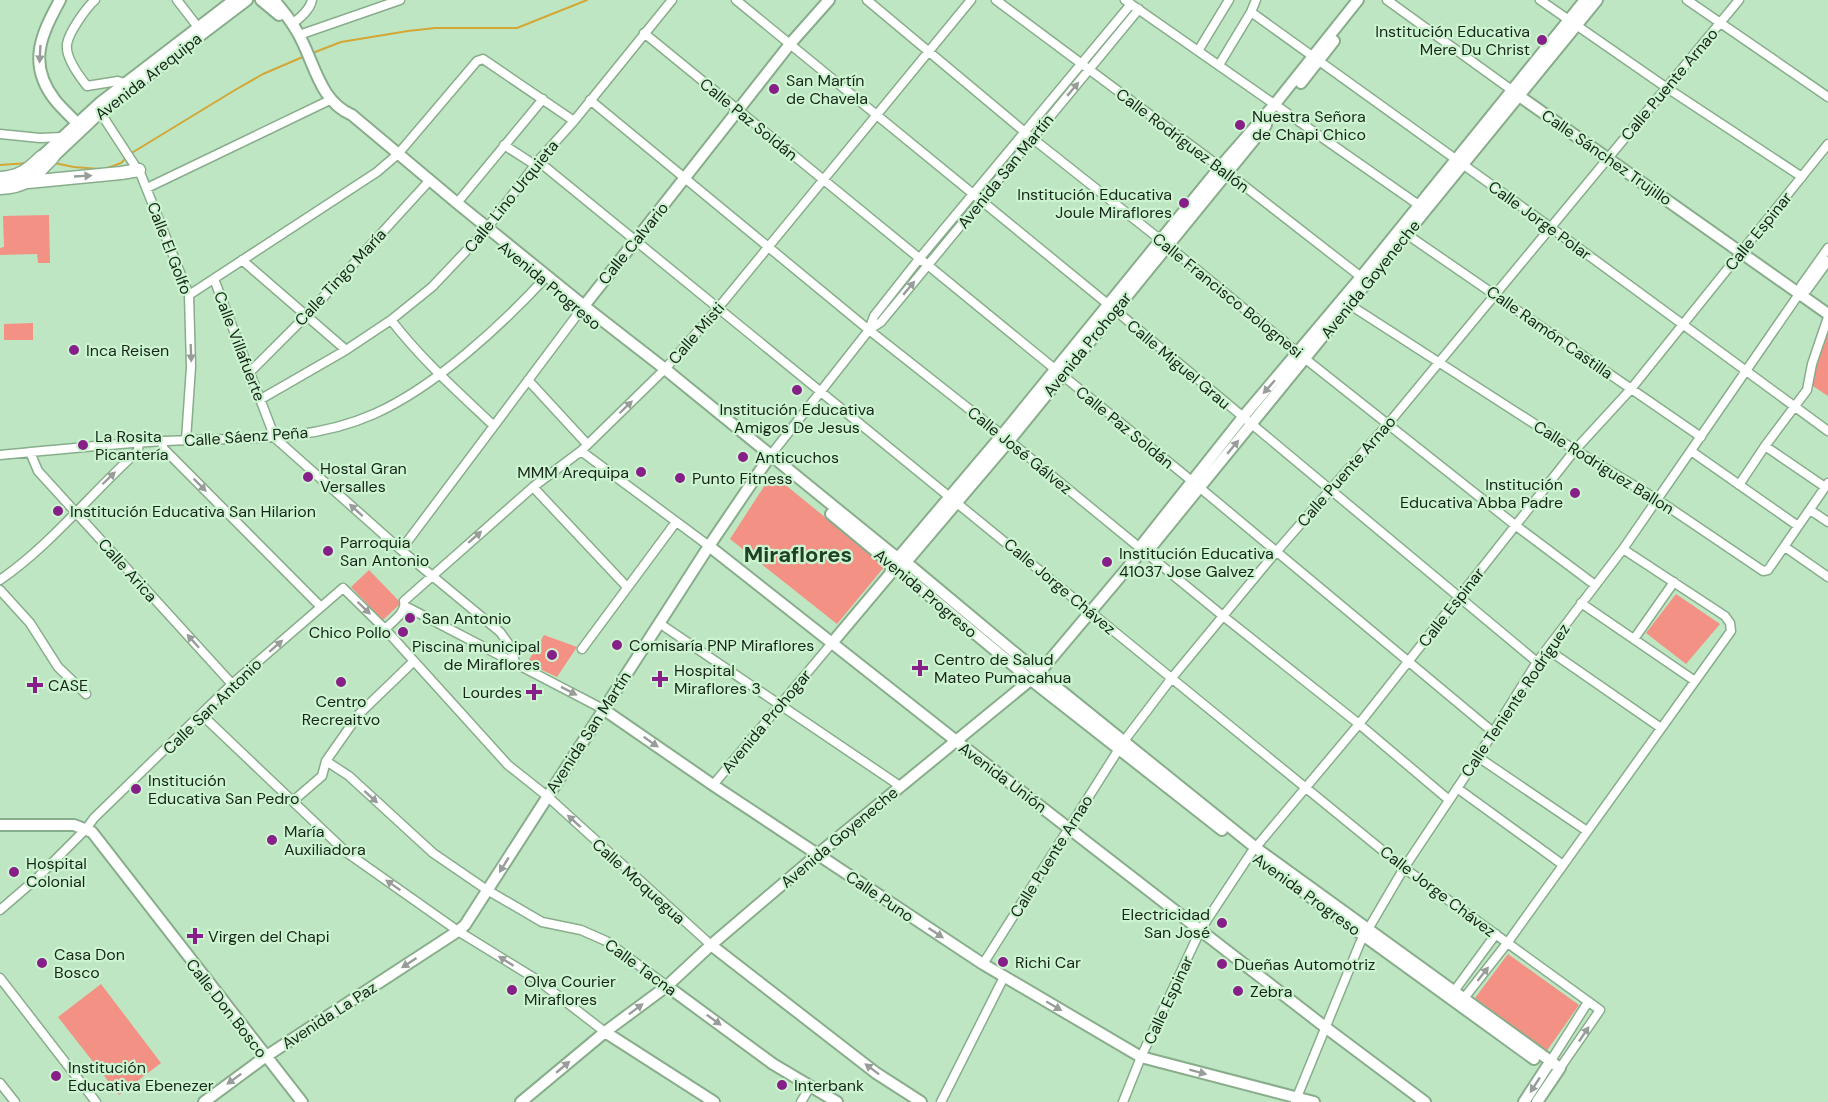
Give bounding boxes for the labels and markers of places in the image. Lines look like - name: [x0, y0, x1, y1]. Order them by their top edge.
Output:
- place label: Institución Educativa Mere Du Christ: [1375, 21, 1530, 60]
- marker: Institución Educativa Mere Du Christ: [1535, 33, 1549, 47]
- place label: San Martín de Chavela: [786, 70, 868, 109]
- marker: San Martín de Chavela: [767, 82, 781, 96]
- place label: Nuestra Señora de Chapi Chico: [1252, 106, 1366, 145]
- marker: Nuestra Señora de Chapi Chico: [1233, 118, 1247, 132]
- place label: Institución Educativa Joule Miraflores: [1017, 184, 1172, 223]
- marker: Institución Educativa Joule Miraflores: [1177, 196, 1191, 210]
- place label: Inca Reisen: [86, 340, 169, 361]
- marker: Inca Reisen: [67, 343, 81, 357]
- marker: Institución Educativa Amigos De Jesus: [790, 383, 804, 397]
- place label: Institución Educativa Amigos De Jesus: [720, 399, 874, 438]
- place label: La Rosita Picantería: [95, 426, 169, 465]
- marker: La Rosita Picantería: [76, 438, 90, 452]
- place label: Anticuchos: [755, 447, 839, 468]
- marker: Anticuchos: [736, 450, 750, 464]
- place label: Hostal Gran Versalles: [320, 458, 407, 497]
- place label: MMM Arequipa: [517, 462, 629, 483]
- marker: MMM Arequipa: [634, 465, 648, 479]
- place label: Punto Fitness: [692, 468, 792, 489]
- marker: Hostal Gran Versalles: [301, 470, 315, 484]
- marker: Punto Fitness: [673, 471, 687, 485]
- place label: Institución Educativa Abba Padre: [1400, 474, 1563, 513]
- marker: Institución Educativa Abba Padre: [1568, 486, 1582, 500]
- place label: Institución Educativa San Hilarion: [70, 501, 316, 522]
- marker: Institución Educativa San Hilarion: [51, 504, 65, 518]
- place label: Parroquia San Antonio: [340, 532, 429, 571]
- place label: Institución Educativa 41037 Jose Galvez: [1119, 543, 1274, 582]
- marker: Parroquia San Antonio: [321, 544, 335, 558]
- marker: Institución Educativa 41037 Jose Galvez: [1100, 555, 1114, 569]
- place label: San Antonio: [422, 608, 511, 629]
- marker: San Antonio: [403, 611, 417, 625]
- place label: Chico Pollo: [309, 622, 391, 643]
- marker: Chico Pollo: [396, 625, 410, 639]
- place label: Comisaría PNP Miraflores: [629, 635, 814, 656]
- place label: Piscina municipal de Miraflores: [412, 636, 540, 675]
- marker: Comisaría PNP Miraflores: [610, 638, 624, 652]
- marker: Piscina municipal de Miraflores: [545, 648, 559, 662]
- place label: Centro de Salud Mateo Pumacahua: [934, 649, 1071, 688]
- marker: Centro de Salud Mateo Pumacahua: [911, 659, 929, 677]
- place label: Hospital Miraflores 3: [674, 660, 761, 699]
- marker: Hospital Miraflores 3: [651, 670, 669, 688]
- place label: CASE: [48, 675, 88, 696]
- marker: Centro Recreaitvo: [334, 675, 348, 689]
- marker: CASE: [26, 676, 44, 694]
- place label: Lourdes: [462, 682, 522, 703]
- marker: Lourdes: [527, 685, 541, 699]
- place label: Centro Recreaitvo: [302, 691, 380, 730]
- place label: Institución Educativa San Pedro: [148, 770, 299, 809]
- marker: Institución Educativa San Pedro: [129, 782, 143, 796]
- place label: María Auxiliadora: [284, 821, 366, 860]
- marker: María Auxiliadora: [265, 833, 279, 847]
- place label: Hospital Colonial: [26, 853, 87, 892]
- marker: Hospital Colonial: [7, 865, 21, 879]
- place label: Electricidad San José: [1122, 904, 1210, 943]
- marker: Electricidad San José: [1215, 916, 1229, 930]
- place label: Virgen del Chapi: [208, 926, 330, 947]
- marker: Virgen del Chapi: [186, 927, 204, 945]
- place label: Casa Don Bosco: [54, 944, 125, 983]
- place label: Richi Car: [1015, 952, 1081, 973]
- place label: Dueñas Automotriz: [1234, 954, 1375, 975]
- marker: Richi Car: [996, 955, 1010, 969]
- marker: Casa Don Bosco: [35, 956, 49, 970]
- marker: Dueñas Automotriz: [1215, 957, 1229, 971]
- place label: Olva Courier Miraflores: [524, 971, 616, 1010]
- place label: Zebra: [1250, 981, 1292, 1002]
- marker: Olva Courier Miraflores: [505, 983, 519, 997]
- marker: Zebra: [1231, 984, 1245, 998]
- place label: Institución Educativa Ebenezer: [68, 1057, 214, 1096]
- marker: Institución Educativa Ebenezer: [49, 1069, 63, 1083]
- place label: Interbank: [794, 1075, 864, 1096]
- marker: Interbank: [775, 1078, 789, 1092]

